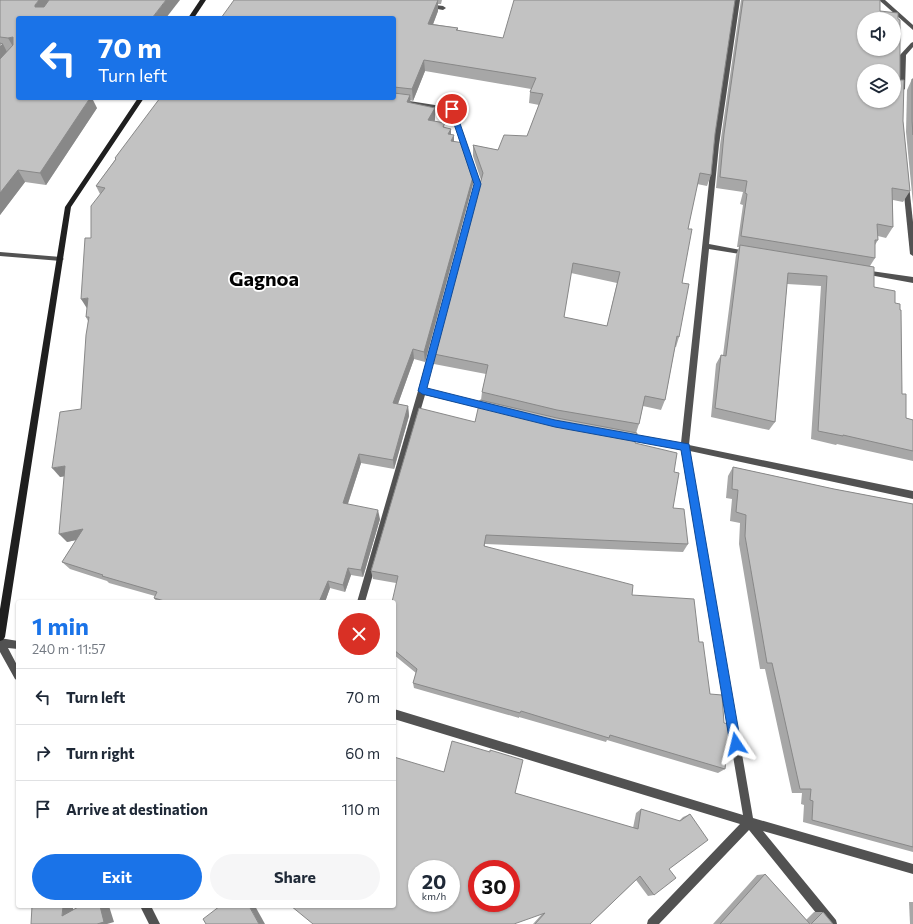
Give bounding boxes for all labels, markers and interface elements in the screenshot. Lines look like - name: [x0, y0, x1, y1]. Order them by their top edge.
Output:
- map controls: [857, 12, 901, 108]
- button: sound: [857, 12, 901, 56]
- text: 70 m: [98, 30, 162, 64]
- icon: left: [32, 32, 84, 84]
- text: Turn left: [98, 64, 167, 86]
- button: layers: [857, 64, 901, 108]
- pin: [435, 92, 469, 126]
- icon: arrive: [441, 98, 463, 120]
- district label: Gagnoa: [229, 266, 299, 290]
- text: 1 min: [32, 611, 89, 640]
- button: close: [338, 613, 380, 655]
- text: 240 m · 11:57: [32, 641, 106, 657]
- icon: left: [32, 686, 54, 708]
- text: Turn left: [66, 688, 125, 706]
- text: 70 m: [346, 688, 380, 706]
- position arrow: [715, 723, 757, 765]
- icon: right: [32, 742, 54, 764]
- text: Turn right: [66, 744, 135, 762]
- text: 60 m: [345, 744, 380, 762]
- icon: arrive: [32, 798, 54, 820]
- text: Arrive at destination: [66, 800, 208, 818]
- text: 110 m: [341, 800, 380, 818]
- button: Exit: [32, 854, 202, 900]
- button: Share: [210, 854, 380, 900]
- speed limit sign: 30: [468, 860, 520, 912]
- text: 20: [422, 869, 446, 893]
- text: km/h: [422, 890, 446, 902]

